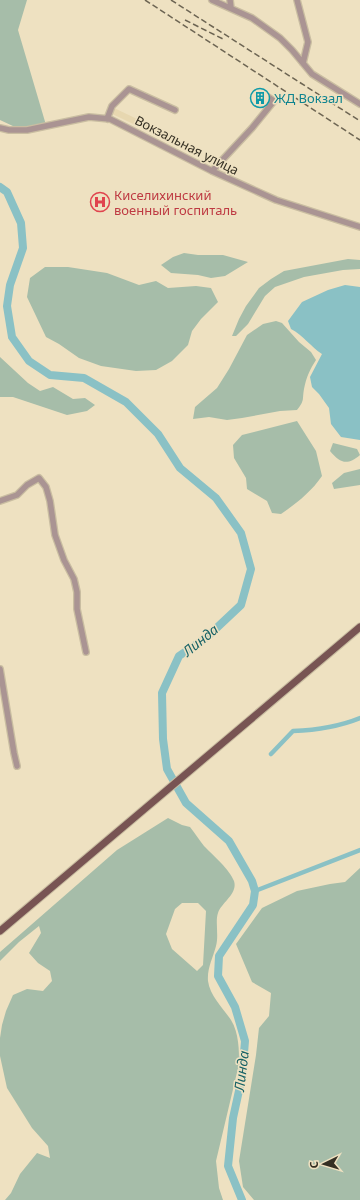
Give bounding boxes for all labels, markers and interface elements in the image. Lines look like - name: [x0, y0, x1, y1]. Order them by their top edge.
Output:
- building icon: ЖД Вокзал: [249, 87, 271, 109]
- place label: ЖД Вокзал: [274, 89, 343, 107]
- street label: Вокзальная улица: [132, 111, 242, 179]
- place label: Киселихинский военный госпиталь: [114, 186, 237, 219]
- hospital icon: Киселихинский военный госпиталь: [89, 191, 111, 213]
- water label: Линда: [177, 620, 222, 661]
- water label: Линда: [229, 1049, 253, 1094]
- north arrow: [304, 1144, 344, 1184]
- text: С: [306, 1161, 321, 1169]

